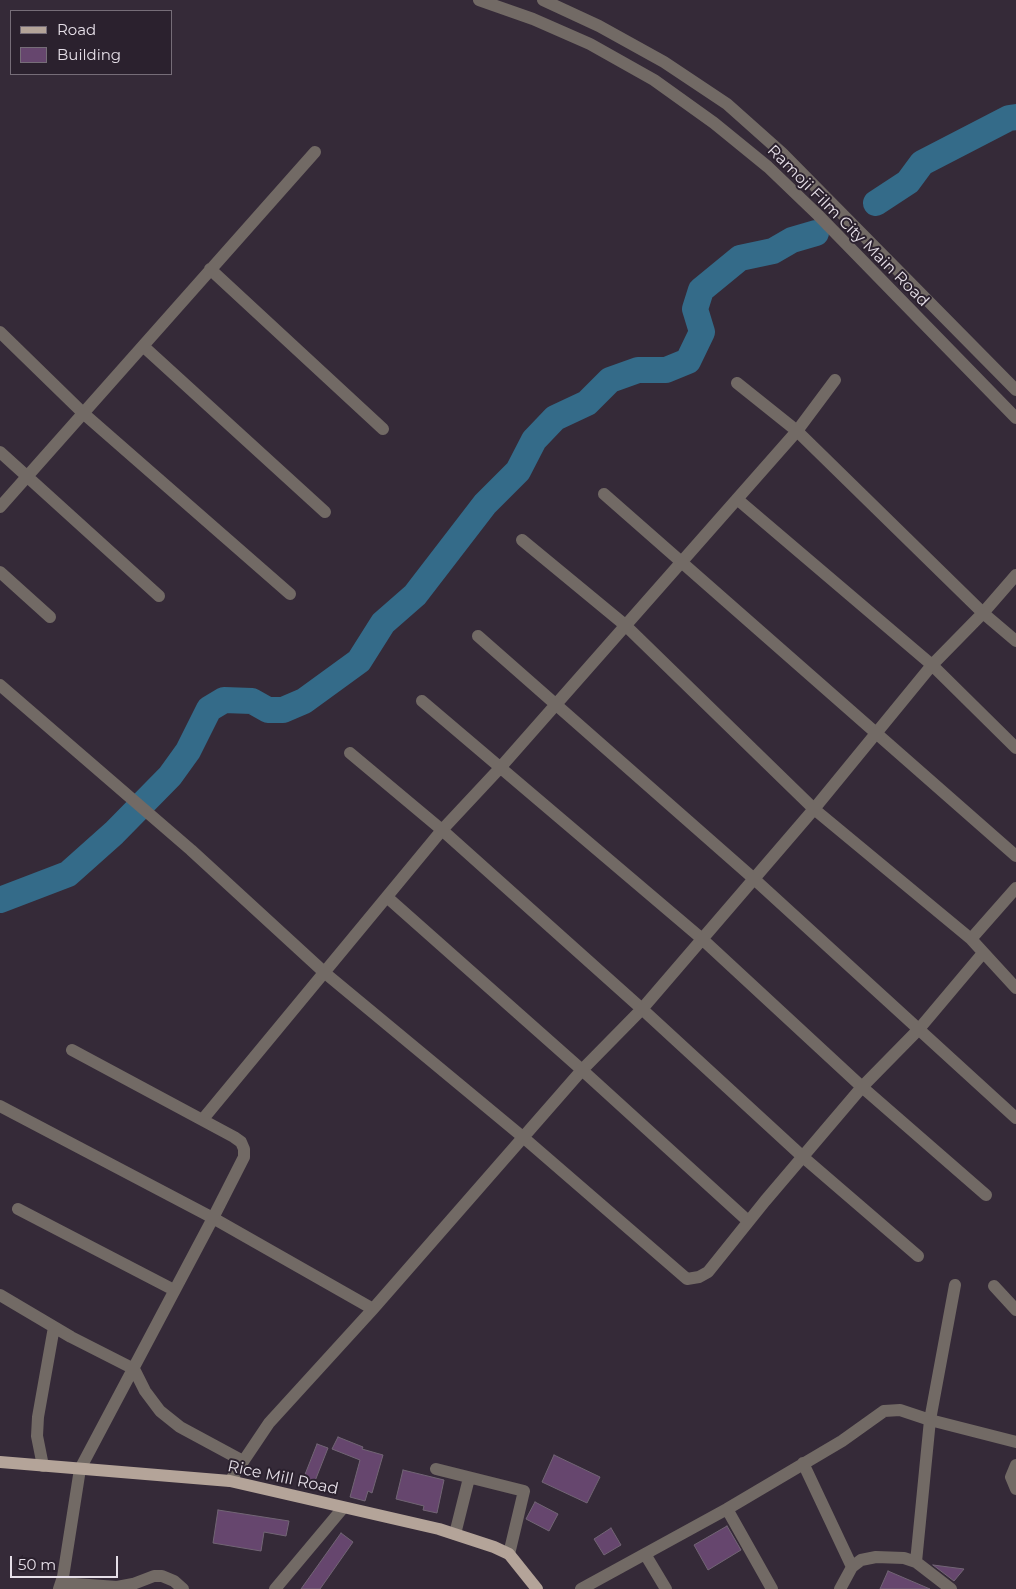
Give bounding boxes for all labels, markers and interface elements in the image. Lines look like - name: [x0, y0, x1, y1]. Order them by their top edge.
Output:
- legend: [10, 10, 172, 75]
- text: Road: [57, 20, 96, 39]
- text: Building: [57, 45, 121, 64]
- street label: Ramoji Film City Main Road: [763, 141, 933, 311]
- street label: Rice Mill Road: [226, 1457, 340, 1499]
- scale bar: [12, 1546, 120, 1578]
- text: 50 m: [18, 1555, 56, 1574]

